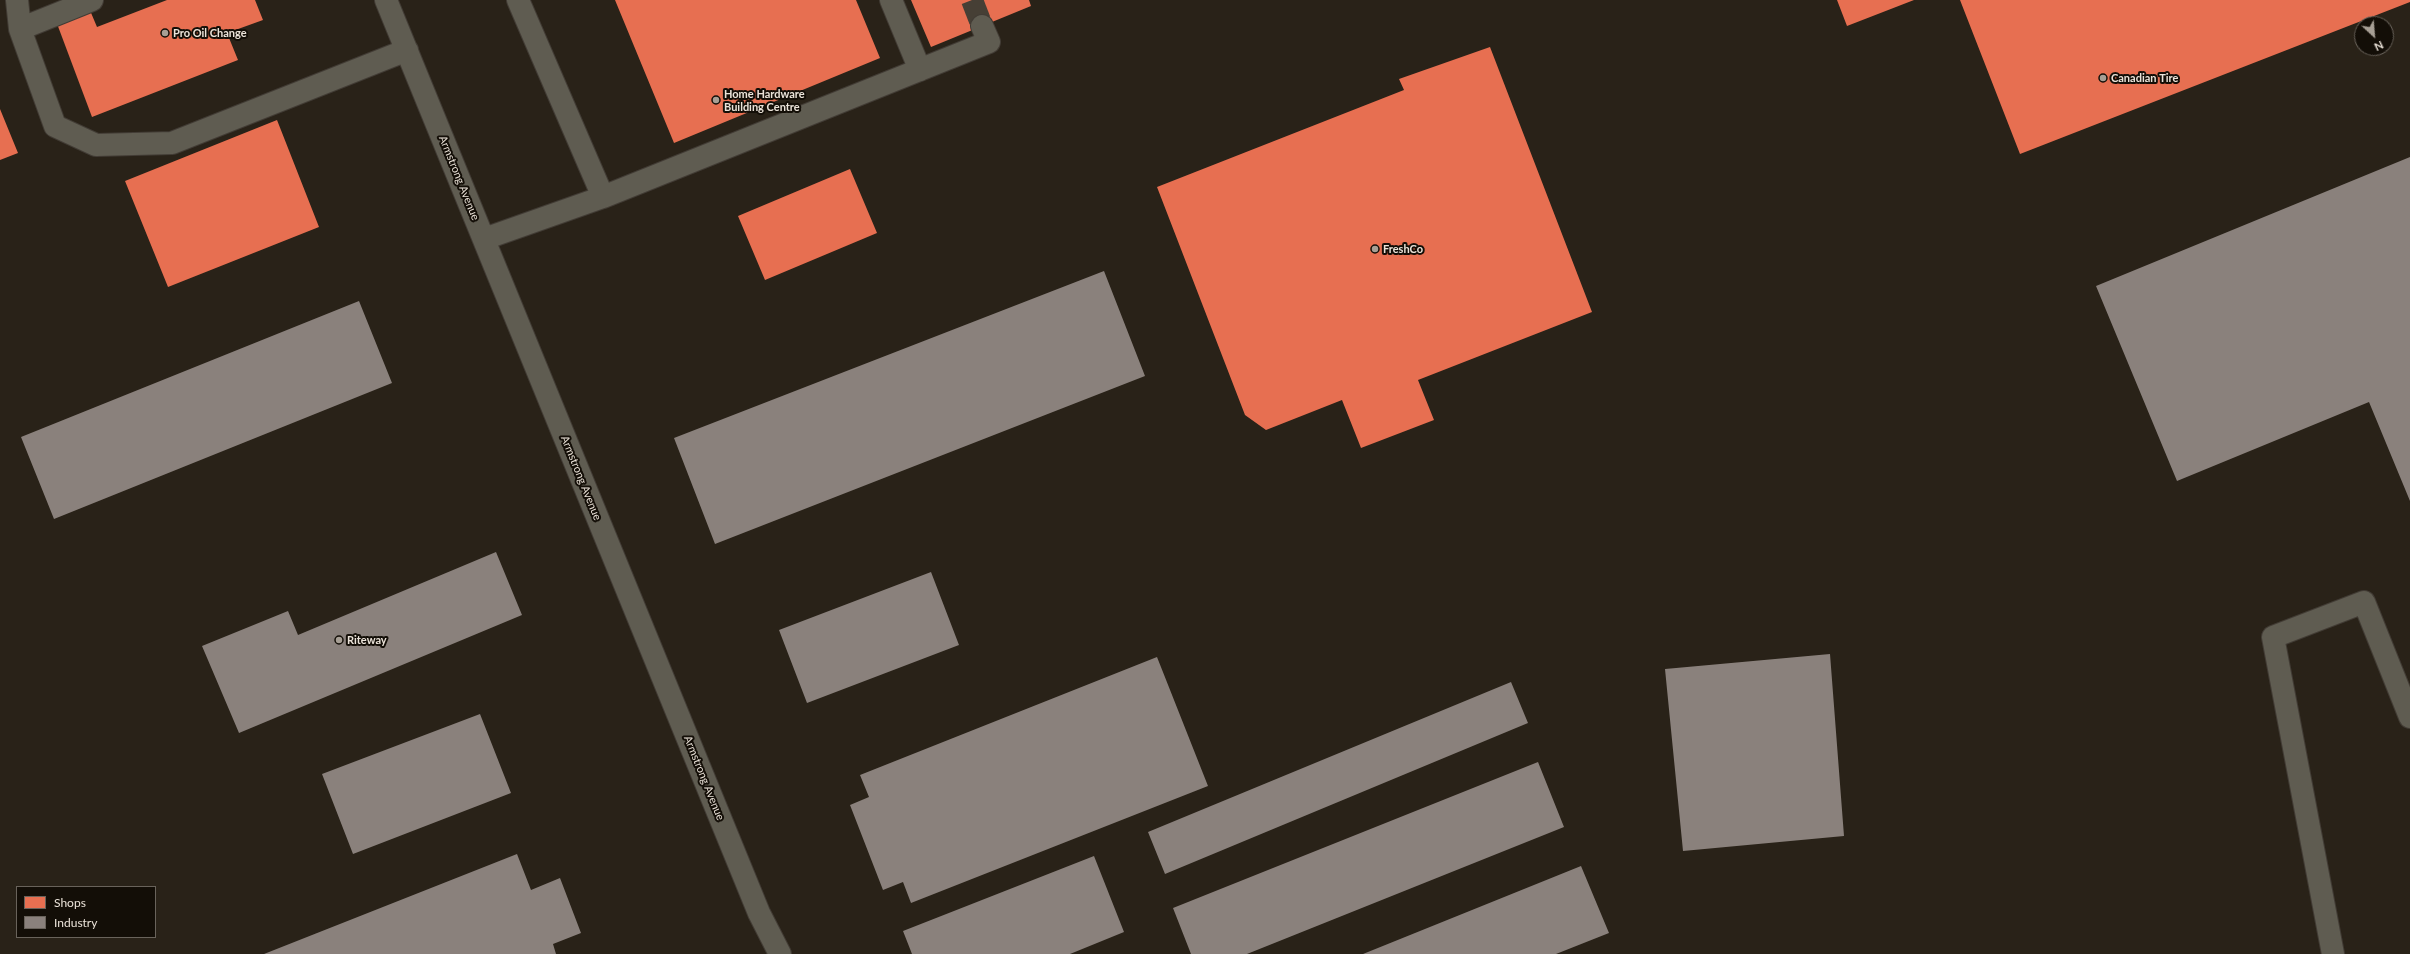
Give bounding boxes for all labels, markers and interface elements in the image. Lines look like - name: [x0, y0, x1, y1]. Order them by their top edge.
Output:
- north arrow: [2354, 16, 2394, 56]
- place label: Pro Oil Change: [173, 26, 247, 40]
- marker: Pro Oil Change: [160, 28, 170, 38]
- text: N: [2372, 39, 2386, 54]
- place label: Canadian Tire: [2111, 71, 2178, 85]
- marker: Canadian Tire: [2098, 73, 2108, 83]
- place label: Home Hardware Building Centre: [724, 87, 805, 113]
- marker: Home Hardware Building Centre: [711, 95, 721, 105]
- street label: Armstrong Avenue: [436, 134, 482, 222]
- place label: FreshCo: [1383, 242, 1423, 256]
- marker: FreshCo: [1370, 244, 1380, 254]
- street label: Armstrong Avenue: [558, 434, 604, 522]
- place label: Riteway: [347, 633, 387, 647]
- marker: Riteway: [334, 635, 344, 645]
- street label: Armstrong Avenue: [681, 734, 727, 822]
- legend: [16, 886, 156, 938]
- text: Shops: [54, 895, 86, 910]
- text: Industry: [54, 915, 97, 930]

